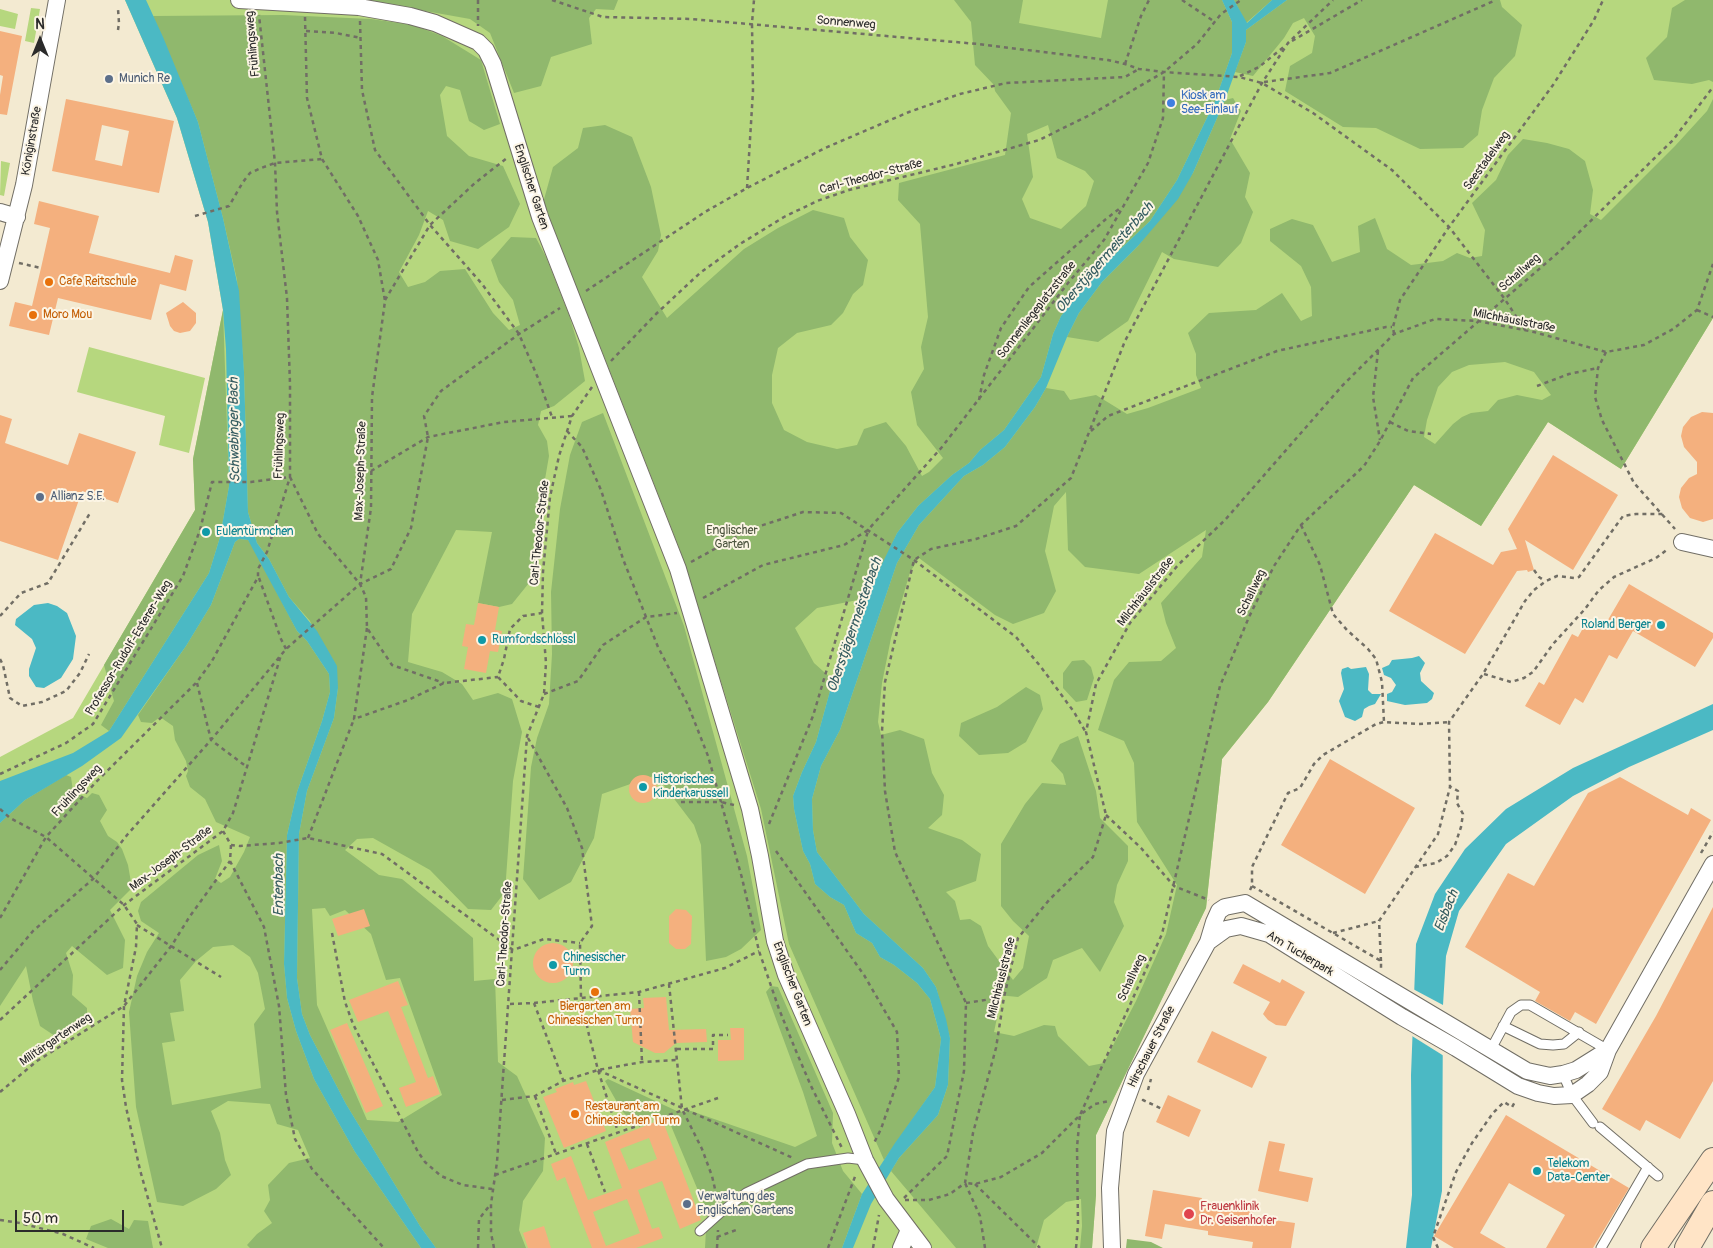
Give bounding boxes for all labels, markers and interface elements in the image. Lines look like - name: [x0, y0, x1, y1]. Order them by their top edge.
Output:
- street label: Frühlingsweg: [243, 10, 263, 78]
- street label: Sonnenweg: [816, 13, 876, 33]
- north arrow: [15, 15, 65, 65]
- text: N: [35, 16, 45, 33]
- place label: Munich Re: [119, 72, 170, 86]
- marker: Munich Re: [103, 73, 115, 85]
- place label: Kiosk am See-Einlauf: [1181, 89, 1239, 117]
- marker: Kiosk am See-Einlauf: [1165, 97, 1177, 109]
- street label: Königinstraße: [19, 105, 45, 177]
- street label: Seestadelweg: [1461, 129, 1513, 193]
- street label: Englischer Garten: [510, 142, 552, 232]
- street label: Carl-Theodor-Straße: [818, 156, 924, 198]
- water label: Oberstjägermeisterbach: [1052, 199, 1158, 317]
- street label: Schallweg: [1496, 251, 1544, 295]
- street label: Sonnenliegeplatzstraße: [995, 258, 1079, 362]
- place label: Cafe Reitschule: [59, 275, 136, 289]
- marker: Cafe Reitschule: [43, 276, 55, 288]
- street label: Milchhäuslstraße: [1472, 306, 1556, 336]
- place label: Moro Mou: [43, 308, 92, 322]
- marker: Moro Mou: [27, 309, 39, 321]
- water label: Schwabinger Bach: [226, 377, 244, 483]
- street label: Frühlingsweg: [272, 413, 288, 479]
- street label: Max-Joseph-Straße: [352, 421, 370, 521]
- street label: Carl-Theodor-Straße: [527, 480, 553, 586]
- place label: Allianz S.E.: [50, 490, 105, 504]
- marker: Allianz S.E.: [34, 491, 46, 503]
- park label: Englischer Garten: [706, 524, 758, 552]
- place label: Eulentürmchen: [216, 525, 294, 539]
- marker: Eulentürmchen: [200, 526, 212, 538]
- street label: Milchhäuslstraße: [1115, 555, 1177, 629]
- water label: Oberstjägermeisterbach: [824, 556, 886, 694]
- street label: Schallweg: [1235, 567, 1269, 619]
- street label: Professor-Rudolf-Esterer-Weg: [83, 578, 175, 718]
- place label: Roland Berger: [1581, 618, 1651, 632]
- marker: Roland Berger: [1655, 619, 1667, 631]
- place label: Rumfordschlössl: [492, 633, 576, 647]
- marker: Rumfordschlössl: [476, 634, 488, 646]
- street label: Frühlingsweg: [49, 762, 105, 820]
- place label: Historisches Kinderkarussell: [653, 773, 729, 801]
- marker: Historisches Kinderkarussell: [637, 781, 649, 793]
- street label: Max-Joseph-Straße: [127, 823, 215, 895]
- water label: Entenbach: [271, 854, 287, 916]
- street label: Carl-Theodor-Straße: [494, 881, 516, 987]
- water label: Eisbach: [1431, 888, 1463, 934]
- street label: Am Tucherpark: [1264, 928, 1336, 980]
- street label: Milchhäuslstraße: [985, 936, 1019, 1020]
- street label: Englischer Garten: [769, 940, 815, 1028]
- place label: Chinesischer Turm: [563, 951, 626, 979]
- street label: Schallweg: [1115, 952, 1149, 1004]
- marker: Chinesischer Turm: [547, 959, 559, 971]
- marker: Biergarten am Chinesischen Turm: [589, 986, 601, 998]
- place label: Biergarten am Chinesischen Turm: [548, 1000, 642, 1028]
- street label: Hirschauer Straße: [1125, 1004, 1179, 1090]
- street label: Militärgartenweg: [17, 1011, 95, 1069]
- place label: Restaurant am Chinesischen Turm: [585, 1100, 680, 1128]
- marker: Restaurant am Chinesischen Turm: [569, 1108, 581, 1120]
- place label: Telekom Data-Center: [1547, 1157, 1610, 1185]
- marker: Telekom Data-Center: [1531, 1165, 1543, 1177]
- place label: Verwaltung des Englischen Gartens: [697, 1190, 793, 1218]
- marker: Verwaltung des Englischen Gartens: [681, 1198, 693, 1210]
- scale bar: [18, 1200, 126, 1232]
- place label: Frauenklinik Dr. Geisenhofer: [1200, 1200, 1277, 1228]
- marker: Frauenklinik Dr. Geisenhofer: [1182, 1207, 1196, 1221]
- text: 50 m: [23, 1209, 58, 1228]

